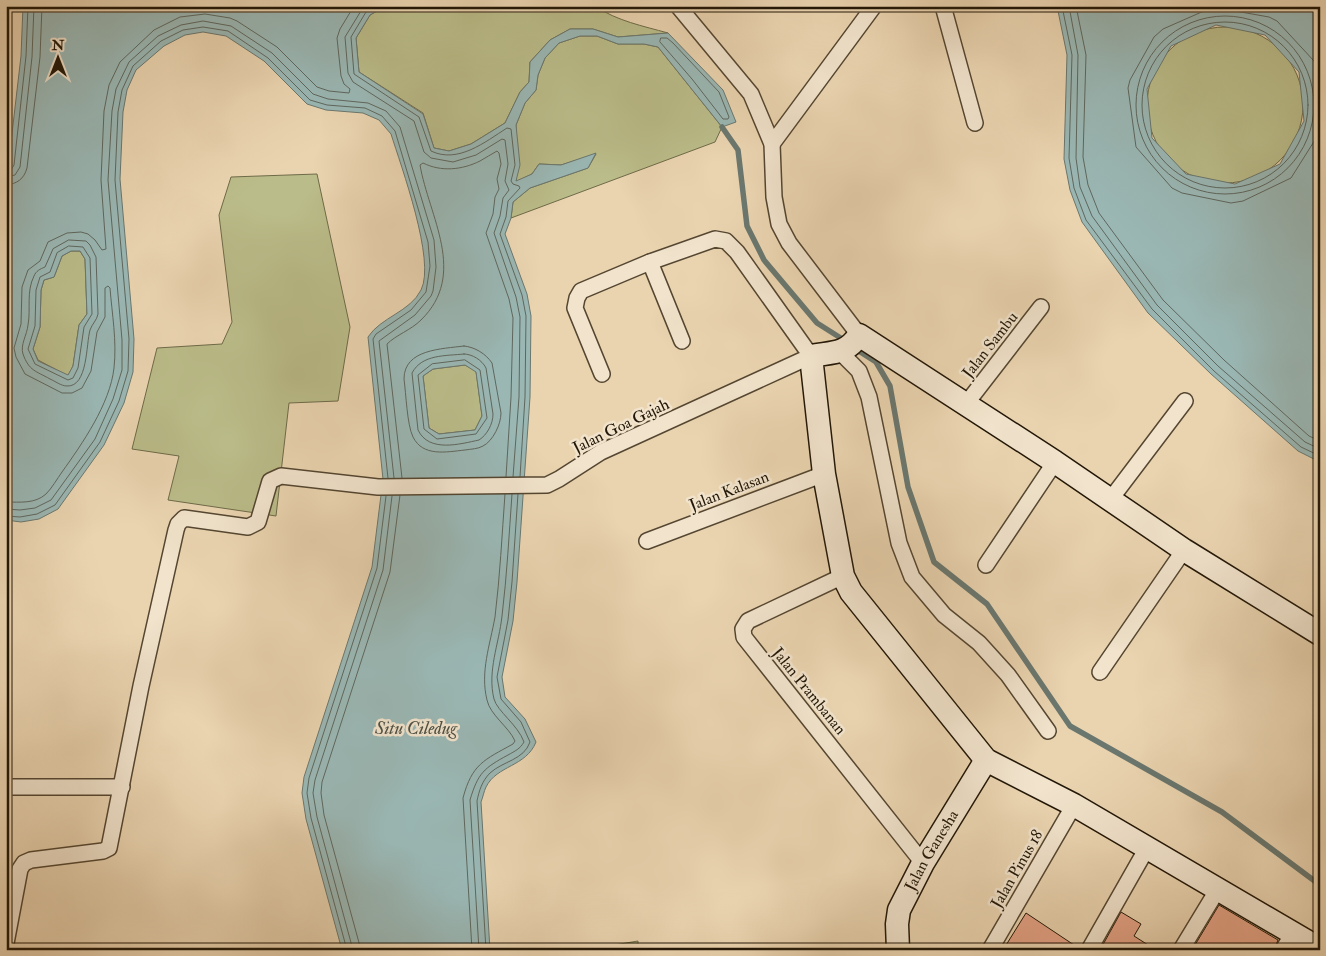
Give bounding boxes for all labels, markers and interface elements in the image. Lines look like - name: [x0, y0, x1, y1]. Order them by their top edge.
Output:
- north arrow: [32, 32, 82, 82]
- text: N: [51, 37, 65, 54]
- street label: Jalan Sambu: [957, 308, 1023, 384]
- street label: Jalan Goa Gajah: [569, 394, 673, 459]
- street label: Jalan Kalasan: [685, 467, 772, 517]
- street label: Jalan Prambanan: [766, 643, 850, 739]
- water label: Situ Ciledug: [374, 717, 458, 740]
- street label: Jalan Ganesha: [900, 806, 963, 896]
- street label: Jalan Pinus 18: [986, 826, 1049, 913]

